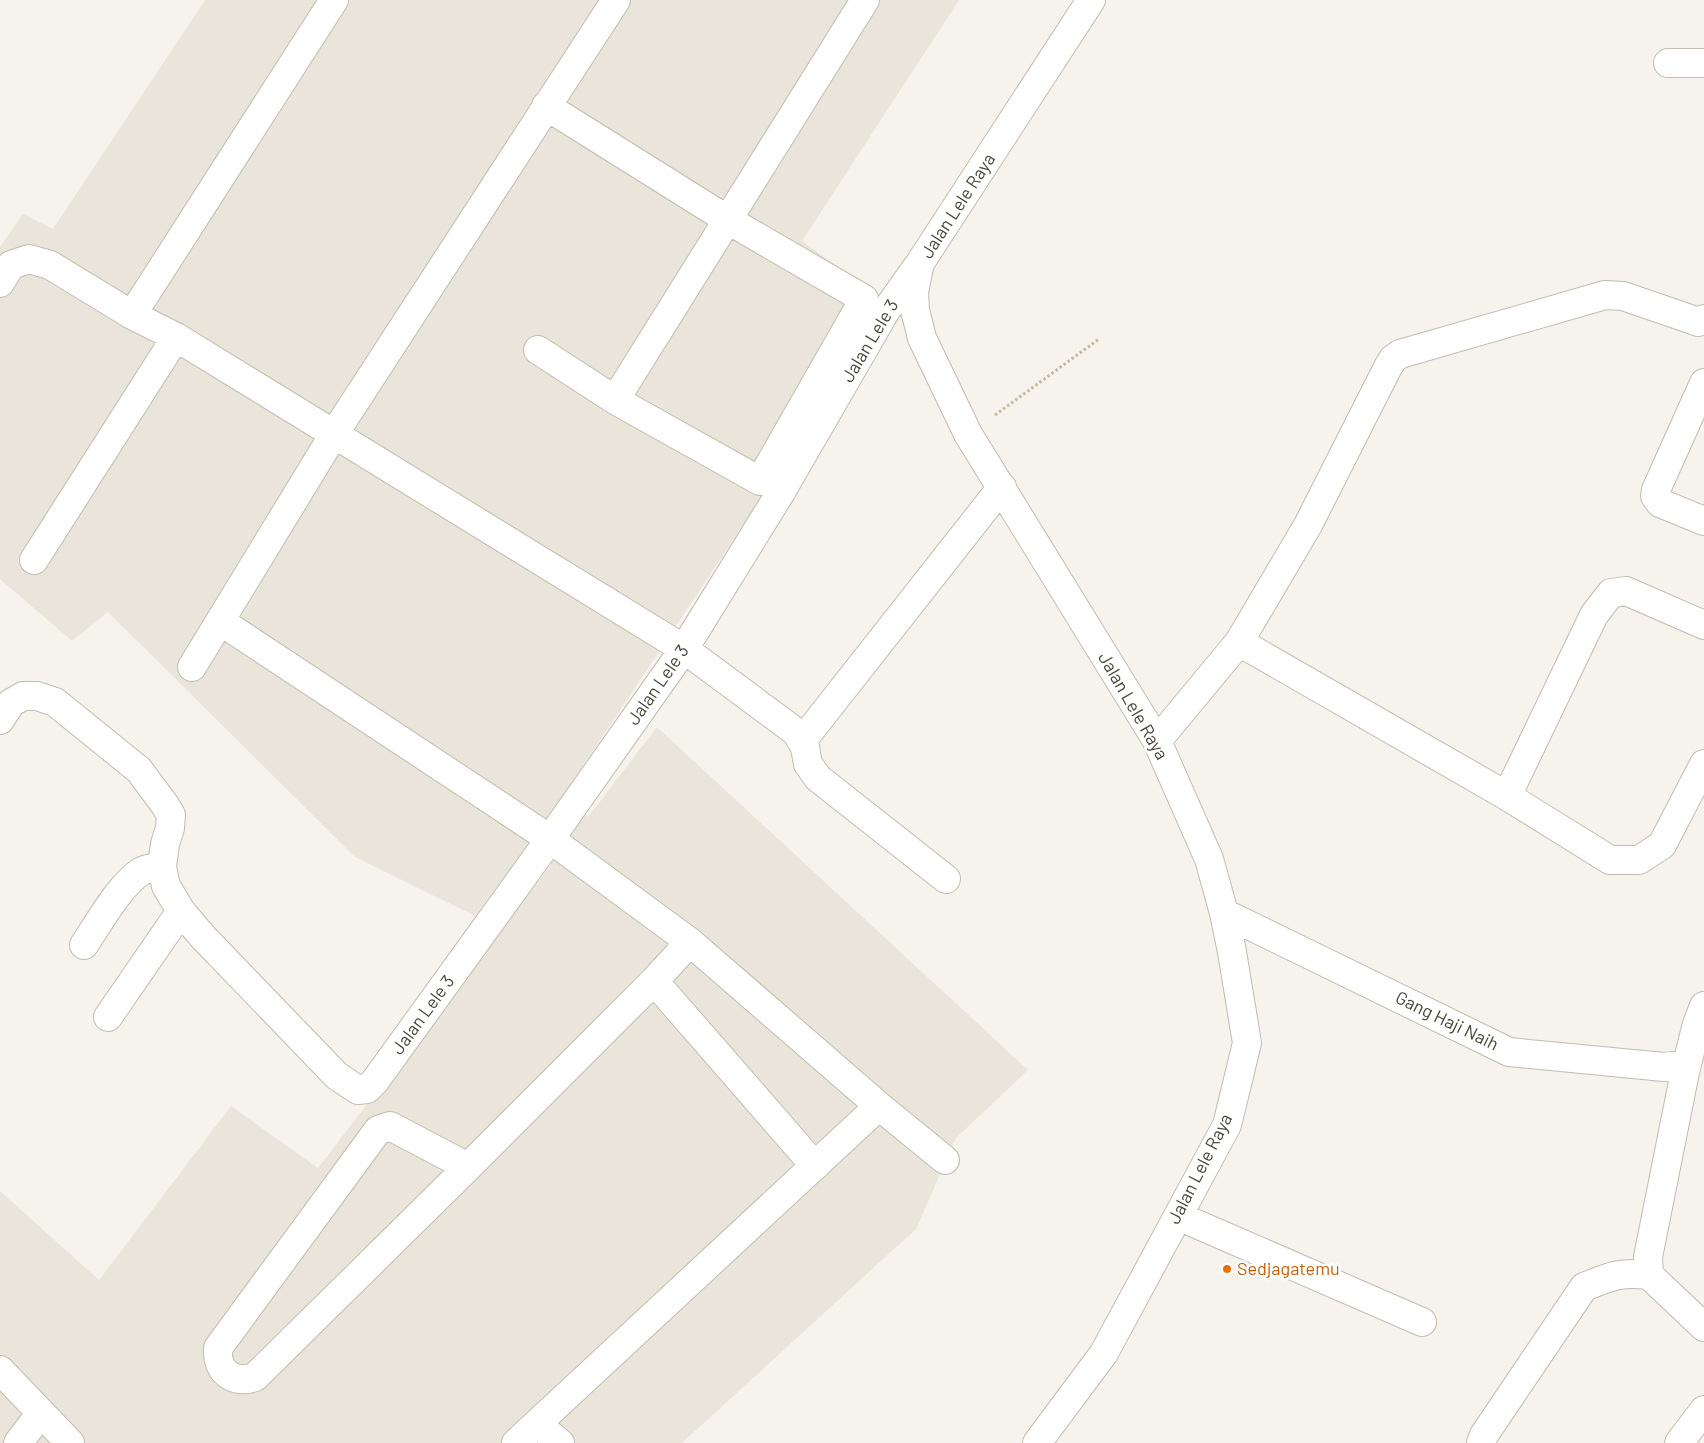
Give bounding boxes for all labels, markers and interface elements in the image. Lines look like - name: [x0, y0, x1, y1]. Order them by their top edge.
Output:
- street label: Jalan Lele Raya: [915, 149, 999, 262]
- street label: Jalan Lele 3: [836, 295, 902, 386]
- street label: Jalan Lele 3: [622, 640, 693, 729]
- street label: Jalan Lele Raya: [1094, 648, 1174, 763]
- street label: Jalan Lele 3: [386, 970, 458, 1058]
- street label: Gang Haji Naih: [1392, 986, 1503, 1055]
- street label: Jalan Lele Raya: [1162, 1110, 1236, 1227]
- place label: Sedjagatemu: [1237, 1257, 1340, 1279]
- marker: Sedjagatemu: [1221, 1263, 1233, 1275]

